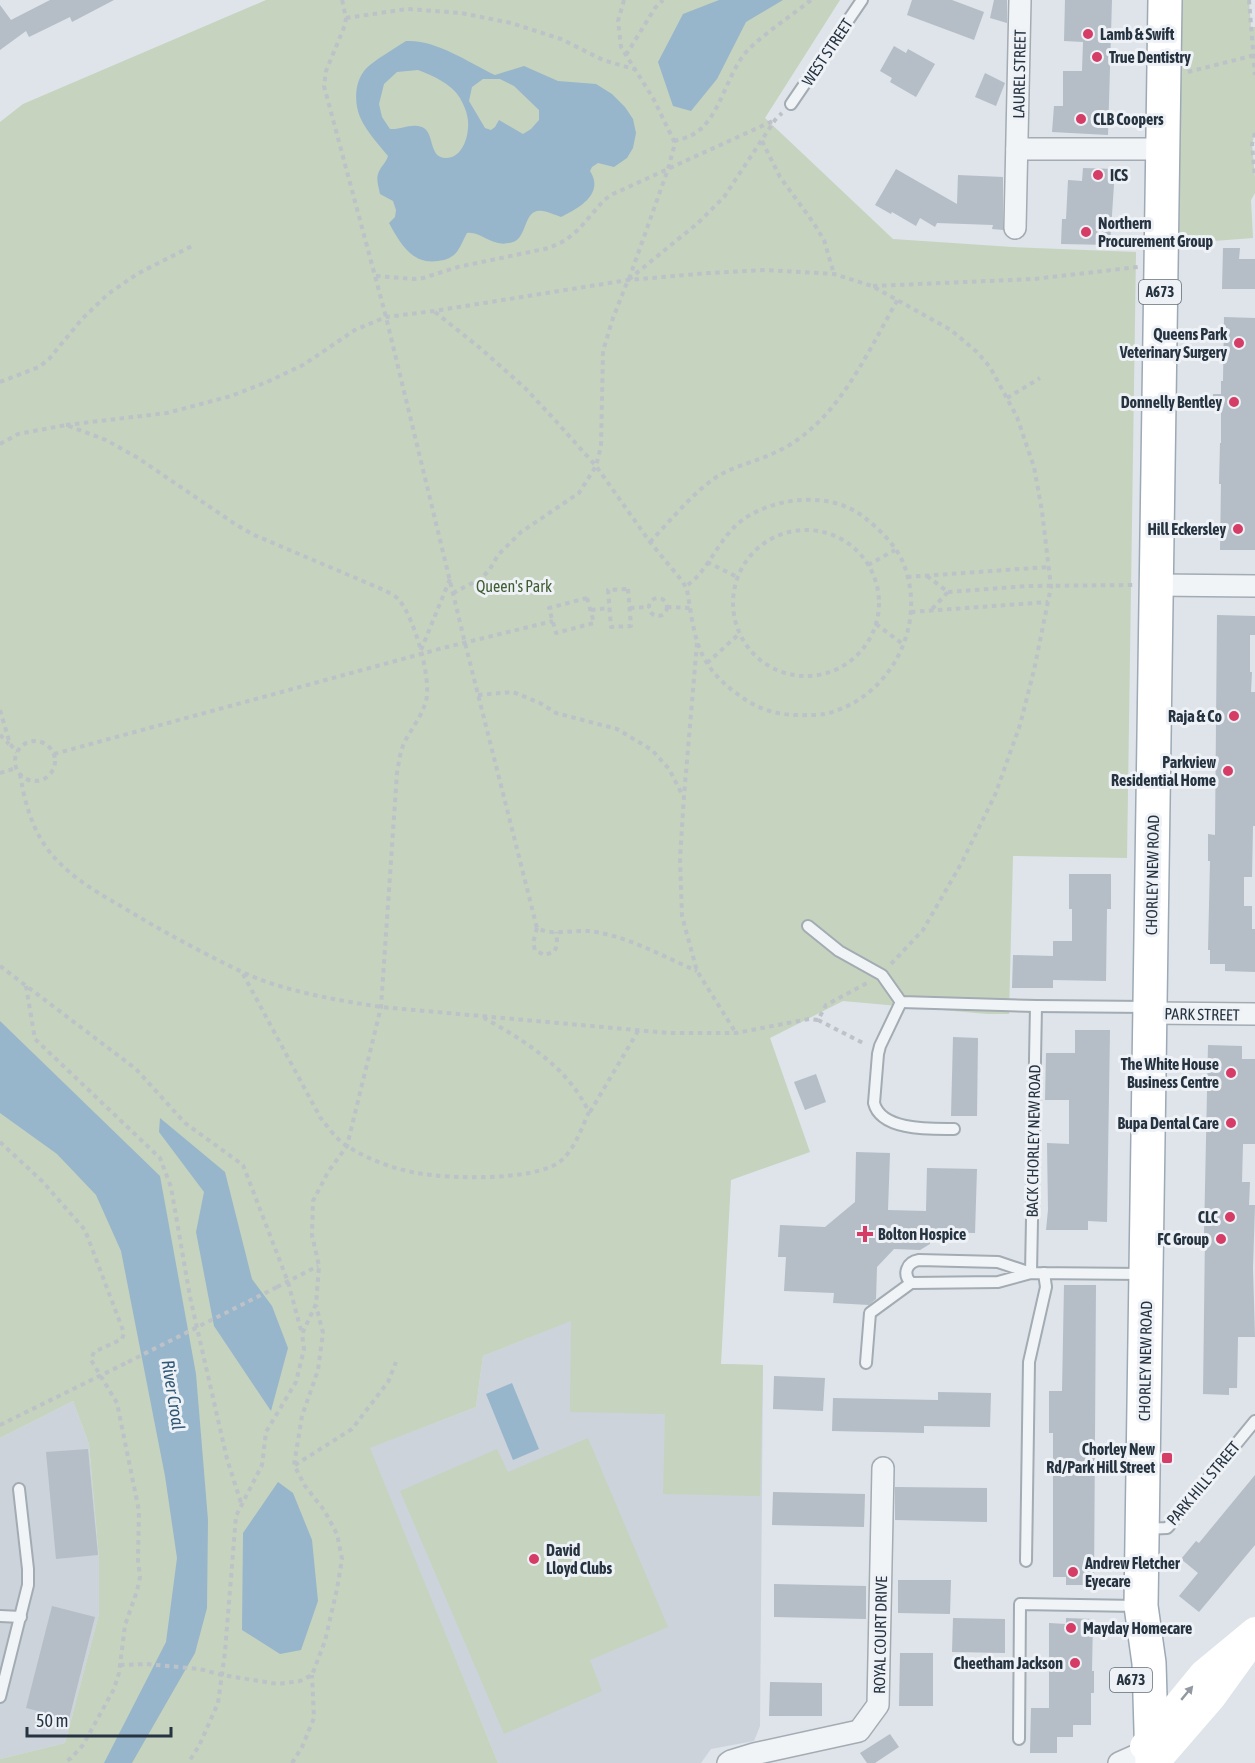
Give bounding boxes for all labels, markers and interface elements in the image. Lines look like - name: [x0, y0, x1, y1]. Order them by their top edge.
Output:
- street label: WEST STREET: [798, 15, 856, 89]
- place label: Lamb & Swift: [1100, 25, 1175, 43]
- marker: Lamb & Swift: [1081, 27, 1095, 41]
- street label: LAUREL STREET: [1009, 29, 1029, 119]
- place label: True Dentistry: [1109, 48, 1191, 66]
- marker: True Dentistry: [1090, 50, 1104, 64]
- place label: CLB Coopers: [1093, 110, 1164, 128]
- marker: CLB Coopers: [1074, 112, 1088, 126]
- place label: ICS: [1110, 166, 1128, 184]
- marker: ICS: [1091, 168, 1105, 182]
- place label: Northern Procurement Group: [1098, 214, 1214, 250]
- marker: Northern Procurement Group: [1079, 225, 1093, 239]
- road number: A673: [1139, 280, 1181, 304]
- place label: Queens Park Veterinary Surgery: [1119, 325, 1228, 361]
- marker: Queens Park Veterinary Surgery: [1232, 336, 1246, 350]
- place label: Donnelly Bentley: [1121, 393, 1222, 411]
- marker: Donnelly Bentley: [1227, 395, 1241, 409]
- place label: Hill Eckersley: [1147, 520, 1226, 538]
- marker: Hill Eckersley: [1231, 522, 1245, 536]
- park label: Queen's Park: [476, 577, 552, 595]
- place label: Raja & Co: [1168, 707, 1222, 725]
- marker: Raja & Co: [1227, 709, 1241, 723]
- place label: Parkview Residential Home: [1111, 753, 1216, 789]
- marker: Parkview Residential Home: [1221, 764, 1235, 778]
- street label: CHORLEY NEW ROAD: [1142, 815, 1162, 935]
- street label: PARK STREET: [1164, 1004, 1240, 1024]
- place label: The White House Business Centre: [1121, 1055, 1219, 1091]
- street label: BACK CHORLEY NEW ROAD: [1023, 1064, 1043, 1218]
- marker: The White House Business Centre: [1224, 1066, 1238, 1080]
- place label: Bupa Dental Care: [1117, 1114, 1219, 1132]
- marker: Bupa Dental Care: [1224, 1116, 1238, 1130]
- place label: CLC: [1198, 1208, 1219, 1226]
- marker: CLC: [1223, 1210, 1237, 1224]
- marker: Bolton Hospice: [856, 1225, 874, 1243]
- place label: Bolton Hospice: [878, 1225, 966, 1243]
- place label: FC Group: [1157, 1230, 1209, 1248]
- marker: FC Group: [1214, 1232, 1228, 1246]
- street label: CHORLEY NEW ROAD: [1135, 1301, 1155, 1421]
- water label: River Croal: [158, 1358, 189, 1432]
- street label: PARK HILL STREET: [1163, 1438, 1243, 1528]
- place label: Chorley New Rd/Park Hill Street: [1046, 1440, 1155, 1476]
- marker: Chorley New Rd/Park Hill Street: [1160, 1451, 1174, 1465]
- place label: David Lloyd Clubs: [546, 1541, 613, 1577]
- marker: David Lloyd Clubs: [527, 1552, 541, 1566]
- place label: Andrew Fletcher Eyecare: [1084, 1554, 1180, 1590]
- marker: Andrew Fletcher Eyecare: [1066, 1565, 1080, 1579]
- street label: ROYAL COURT DRIVE: [870, 1576, 890, 1694]
- place label: Mayday Homecare: [1083, 1619, 1192, 1637]
- marker: Mayday Homecare: [1064, 1621, 1078, 1635]
- place label: Cheetham Jackson: [954, 1654, 1063, 1672]
- marker: Cheetham Jackson: [1068, 1656, 1082, 1670]
- road number: A673: [1110, 1668, 1152, 1692]
- one-way arrow: [1180, 1686, 1193, 1701]
- scale bar: [27, 1700, 171, 1738]
- text: 50 m: [36, 1710, 68, 1731]

